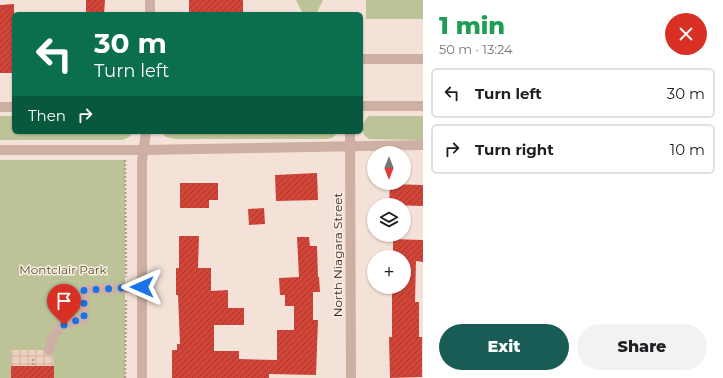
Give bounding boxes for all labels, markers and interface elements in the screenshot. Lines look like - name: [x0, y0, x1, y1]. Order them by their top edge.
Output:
- text: 1 min: [439, 11, 505, 40]
- button: close: [665, 13, 707, 55]
- text: 30 m: [94, 26, 167, 60]
- icon: left: [28, 28, 80, 80]
- text: 50 m · 13:24: [439, 41, 513, 57]
- text: Turn left: [94, 60, 169, 82]
- icon: left: [441, 82, 463, 104]
- text: Turn left: [475, 84, 542, 103]
- text: 30 m: [667, 84, 705, 103]
- icon: right: [74, 104, 96, 126]
- text: Then: [28, 106, 66, 125]
- icon: right: [441, 138, 463, 160]
- text: Turn right: [475, 140, 554, 159]
- text: 10 m: [670, 140, 705, 159]
- north arrow: [367, 146, 411, 190]
- map controls: [367, 146, 411, 294]
- street label: North Niagara Street: [330, 193, 345, 317]
- button: layers: [367, 198, 411, 242]
- button: +: [367, 250, 411, 294]
- park label: Montclair Park: [19, 262, 107, 277]
- position arrow: [121, 266, 163, 308]
- pin: [47, 284, 81, 325]
- icon: arrive: [53, 290, 75, 312]
- button: Exit: [439, 324, 569, 370]
- button: Share: [577, 324, 707, 370]

